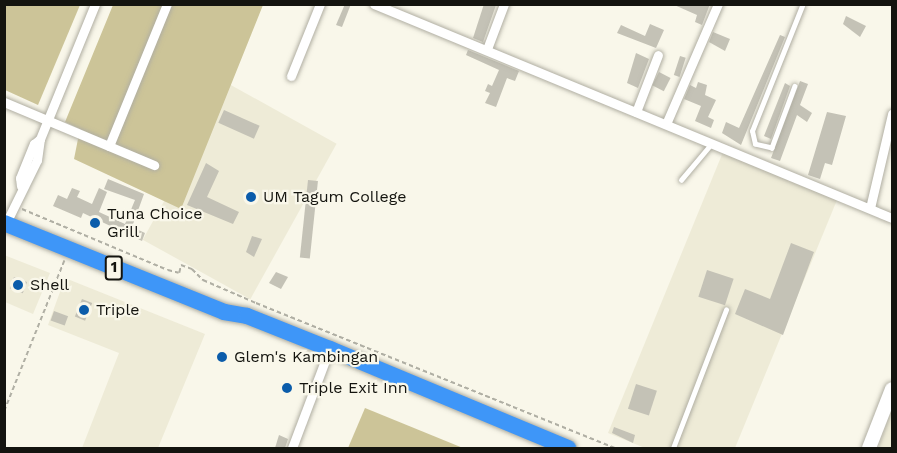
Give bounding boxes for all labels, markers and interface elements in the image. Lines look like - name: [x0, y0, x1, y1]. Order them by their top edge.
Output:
- place label: UM Tagum College: [263, 187, 407, 207]
- marker: UM Tagum College: [244, 190, 258, 204]
- place label: Tuna Choice Grill: [107, 204, 203, 242]
- marker: Tuna Choice Grill: [88, 216, 102, 230]
- road number: 1: [104, 256, 124, 280]
- place label: Shell: [30, 275, 69, 295]
- marker: Shell: [11, 278, 25, 292]
- place label: Triple: [96, 300, 140, 320]
- marker: Triple: [77, 303, 91, 317]
- place label: Glem's Kambingan: [234, 347, 378, 367]
- marker: Glem's Kambingan: [215, 350, 229, 364]
- place label: Triple Exit Inn: [299, 378, 408, 398]
- marker: Triple Exit Inn: [280, 381, 294, 395]

